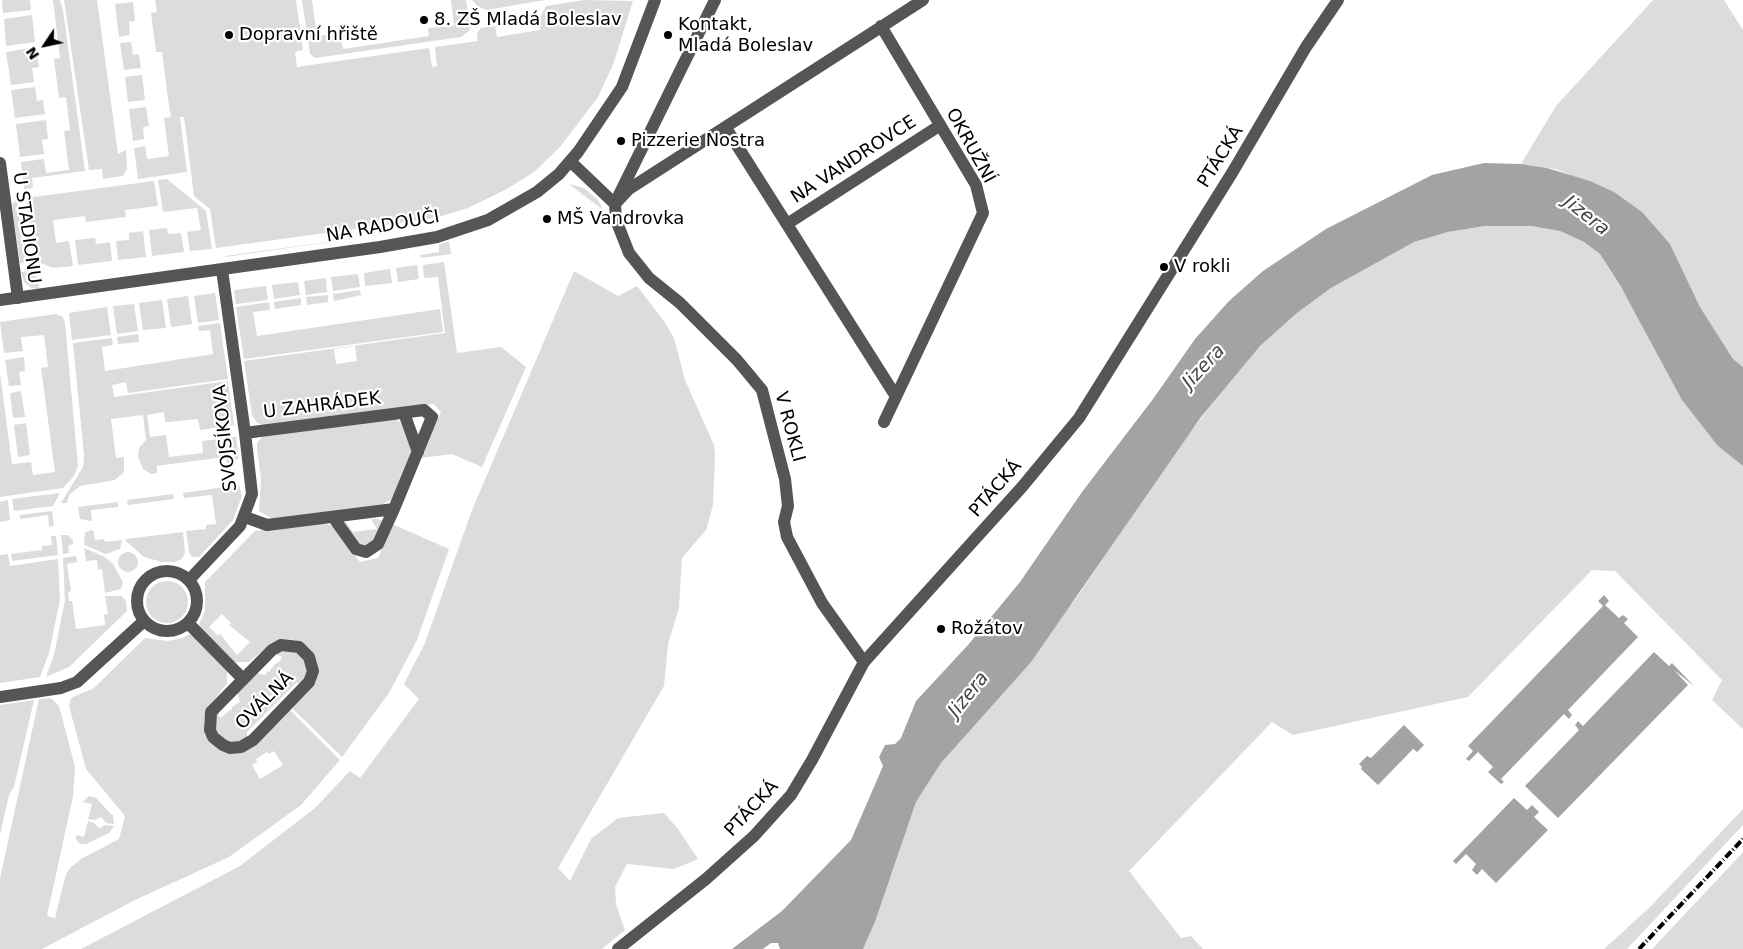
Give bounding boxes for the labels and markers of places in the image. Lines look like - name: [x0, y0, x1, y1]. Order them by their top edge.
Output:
- place label: 8. ZŠ Mladá Boleslav: [434, 9, 622, 31]
- marker: 8. ZŠ Mladá Boleslav: [418, 14, 430, 26]
- place label: Kontakt, Mladá Boleslav: [678, 14, 813, 56]
- place label: Dopravní hřiště: [239, 24, 378, 46]
- marker: Dopravní hřiště: [223, 29, 235, 41]
- marker: Kontakt, Mladá Boleslav: [662, 29, 674, 41]
- place label: Pizzerie Nostra: [631, 130, 765, 152]
- marker: Pizzerie Nostra: [615, 135, 627, 147]
- place label: MŠ Vandrovka: [557, 208, 684, 230]
- marker: MŠ Vandrovka: [541, 213, 553, 225]
- place label: V rokli: [1174, 256, 1230, 278]
- marker: V rokli: [1158, 261, 1170, 273]
- place label: Rožátov: [951, 618, 1023, 640]
- marker: Rožátov: [935, 623, 947, 635]

